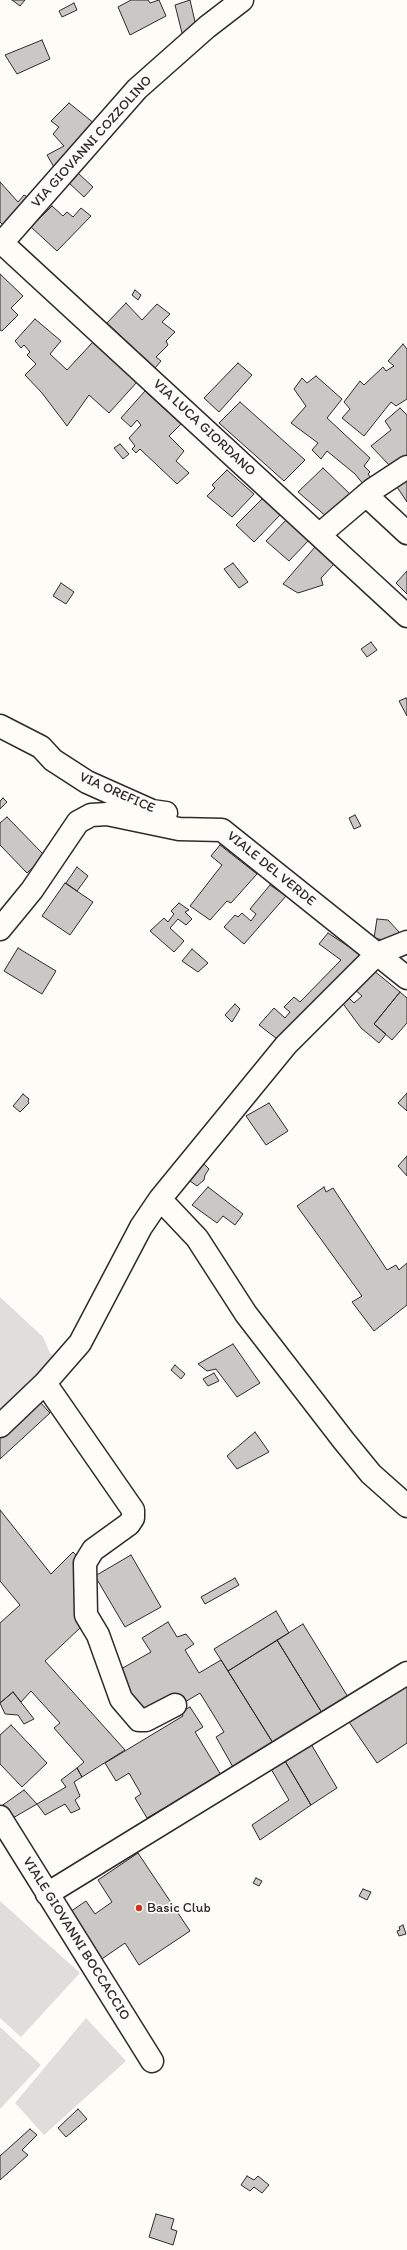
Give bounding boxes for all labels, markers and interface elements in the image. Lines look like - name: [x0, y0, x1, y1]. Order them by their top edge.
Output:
- street label: VIA GIOVANNI COZZOLINO: [28, 72, 156, 212]
- street label: VIA LUCA GIORDANO: [149, 376, 259, 480]
- street label: VIA OREFICE: [76, 769, 158, 817]
- street label: VIALE DEL VERDE: [223, 828, 319, 910]
- street label: VIALE GIOVANNI BOCCACCIO: [19, 1854, 133, 2024]
- place label: Basic Club: [147, 1900, 211, 1916]
- marker: Basic Club: [134, 1903, 144, 1913]

